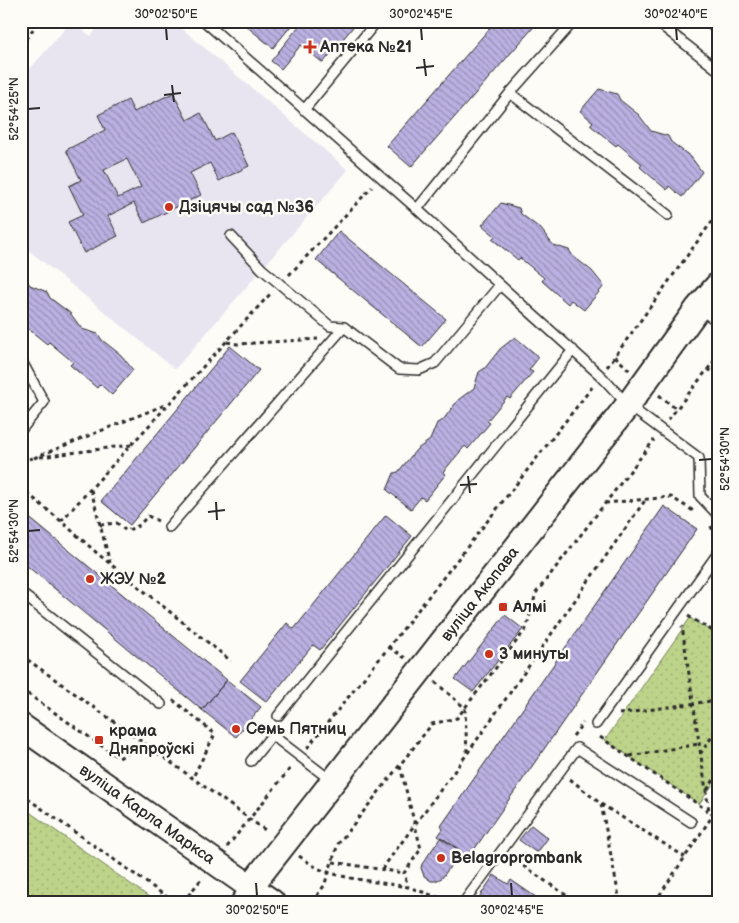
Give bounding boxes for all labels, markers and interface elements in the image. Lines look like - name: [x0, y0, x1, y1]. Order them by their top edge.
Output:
- text: 30°02'50"E: [134, 7, 198, 22]
- text: 30°02'45"E: [389, 7, 453, 22]
- text: 30°02'40"E: [644, 7, 708, 22]
- place label: Аптека №21: [319, 38, 412, 57]
- marker: Аптека №21: [304, 41, 316, 53]
- text: 52°54'25"N: [7, 77, 22, 141]
- place label: Дзіцячы сад №36: [179, 198, 314, 217]
- marker: Дзіцячы сад №36: [163, 201, 175, 213]
- text: 52°54'30"N: [718, 427, 733, 491]
- text: 52°54'30"N: [7, 499, 22, 563]
- street label: вуліца Акопава: [437, 542, 523, 645]
- place label: ЖЭУ №2: [100, 570, 167, 589]
- marker: ЖЭУ №2: [84, 573, 96, 585]
- place label: Алмі: [512, 598, 547, 617]
- marker: Алмі: [497, 601, 509, 613]
- place label: 3 минуты: [499, 645, 569, 664]
- marker: 3 минуты: [483, 648, 495, 660]
- place label: Семь Пятниц: [246, 720, 346, 739]
- place label: крама Дняпроўскі: [109, 722, 194, 759]
- marker: Семь Пятниц: [230, 723, 242, 735]
- marker: крама Дняпроўскі: [93, 734, 105, 746]
- street label: вуліца Карла Маркса: [76, 760, 219, 869]
- place label: Belagroprombank: [451, 849, 583, 868]
- marker: Belagroprombank: [435, 852, 447, 864]
- text: 30°02'50"E: [225, 903, 289, 918]
- text: 30°02'45"E: [480, 903, 544, 918]

